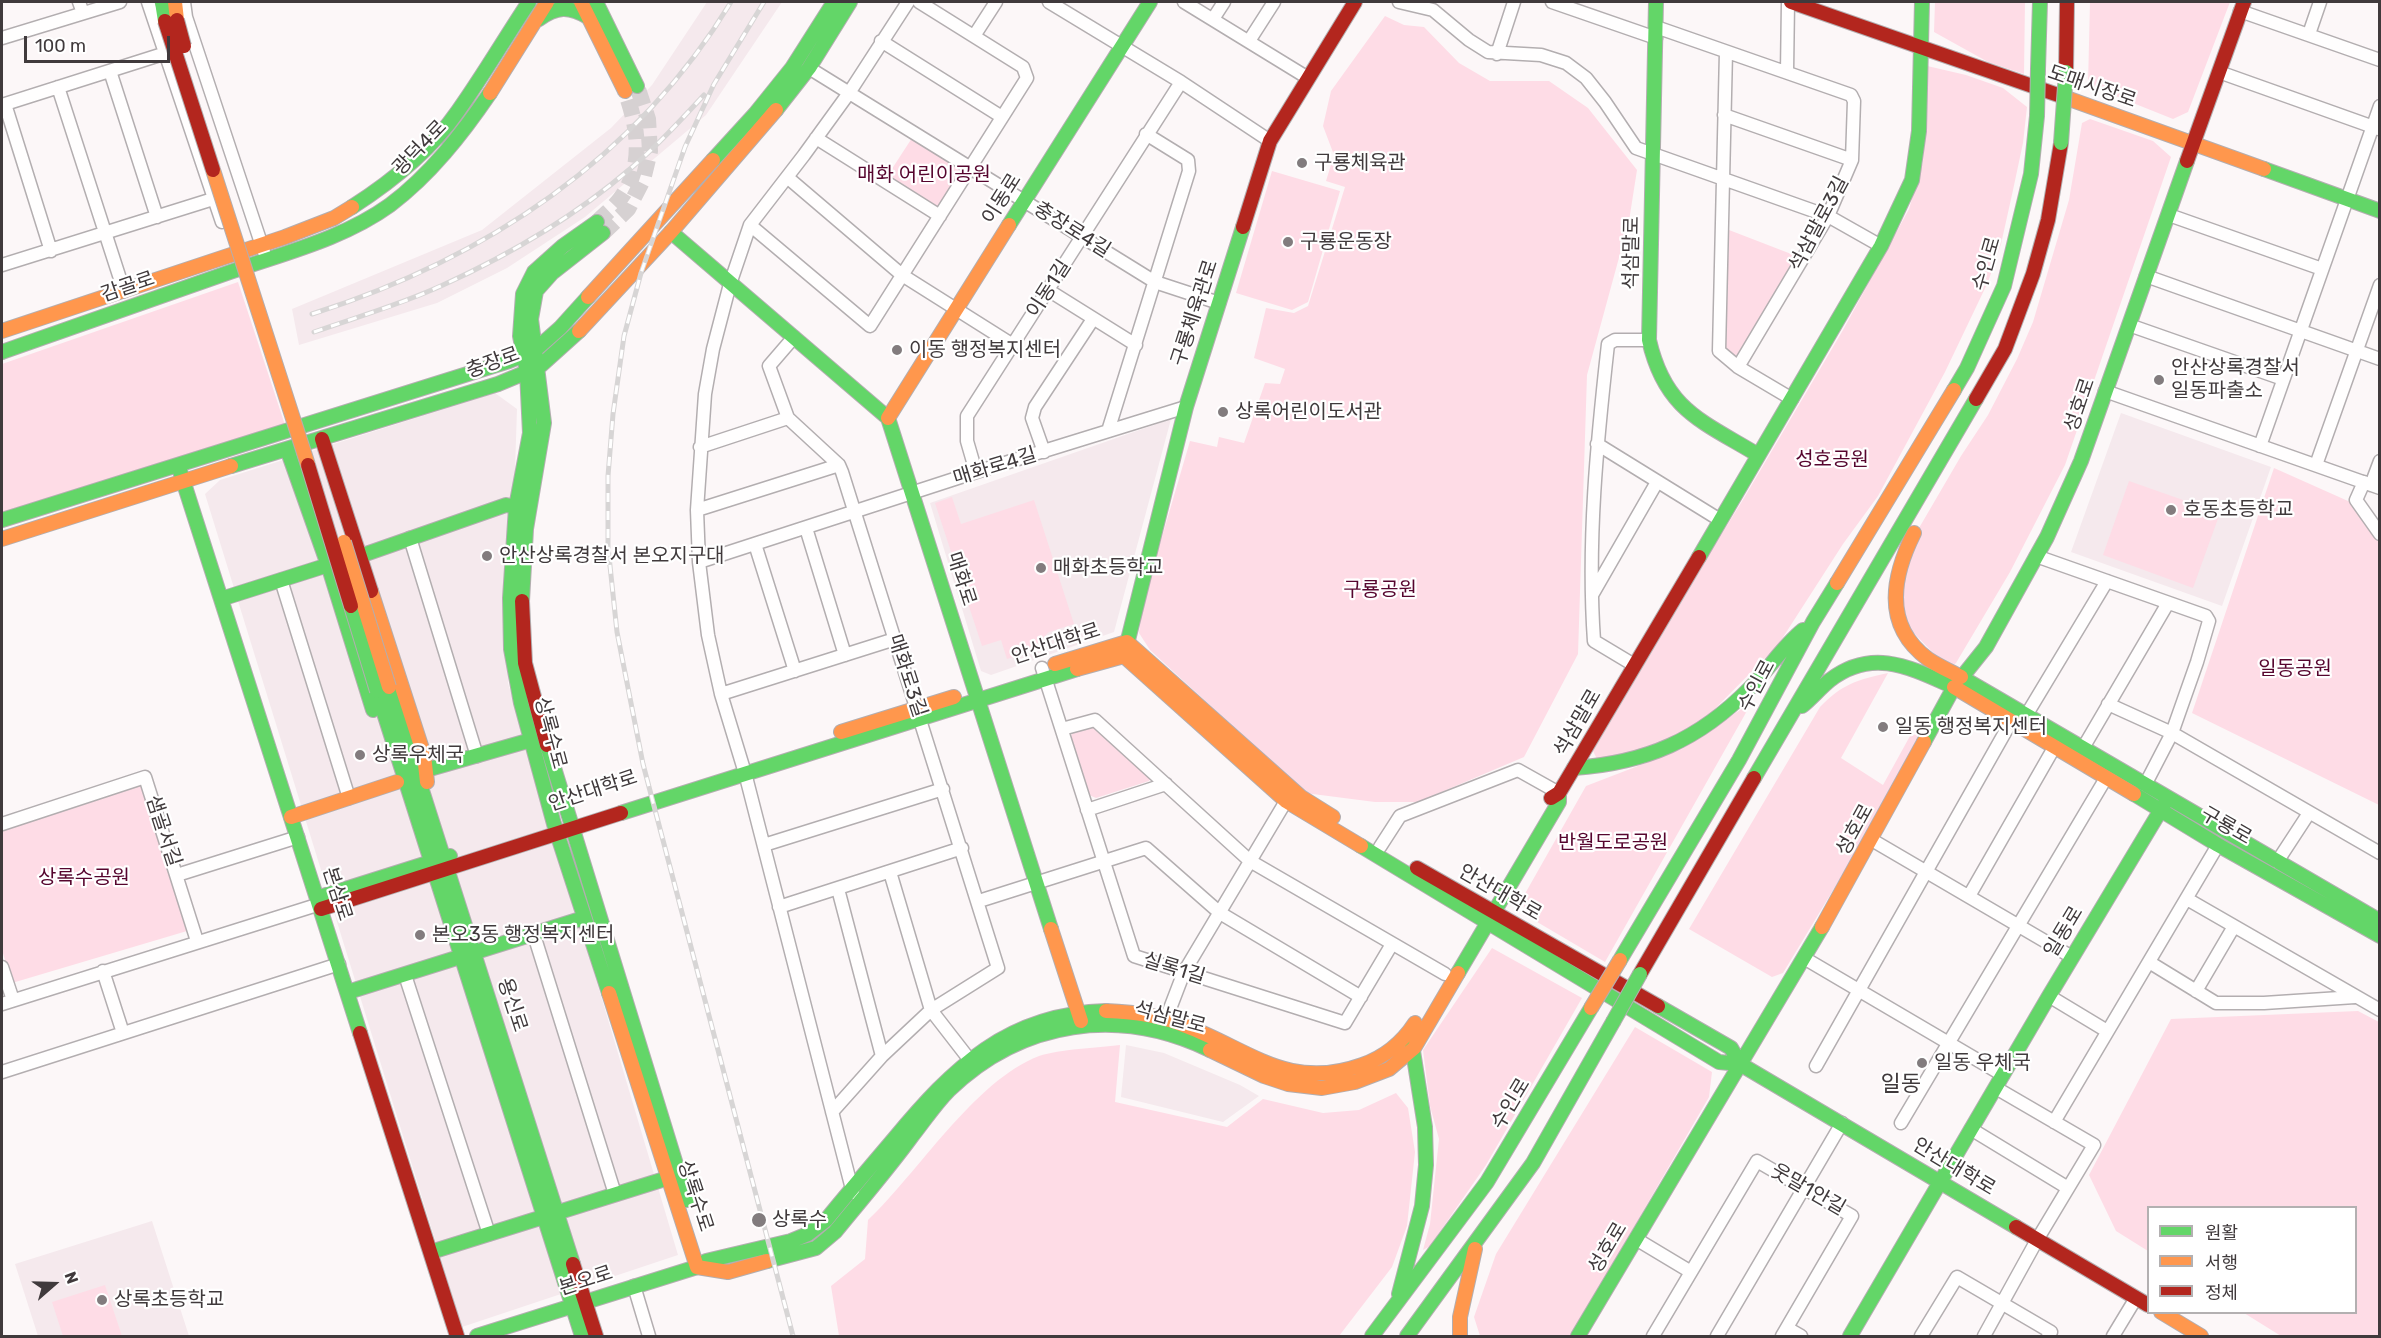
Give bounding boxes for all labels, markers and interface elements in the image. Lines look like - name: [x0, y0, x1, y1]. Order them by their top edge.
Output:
- scale bar: [27, 24, 172, 62]
- text: 100 m: [35, 35, 86, 57]
- street label: 도매시장로: [2045, 61, 2139, 113]
- street label: 광덕4로: [388, 115, 452, 181]
- place label: 구룡체육관: [1314, 151, 1406, 175]
- marker: 구룡체육관: [1295, 156, 1309, 170]
- park label: 매화 어린이공원: [857, 163, 991, 187]
- street label: 이동로: [977, 169, 1027, 229]
- street label: 석삼말로3길: [1784, 172, 1854, 276]
- street label: 충장로4길: [1029, 197, 1115, 263]
- street label: 석삼말로: [1619, 216, 1645, 290]
- place label: 구룡운동장: [1300, 230, 1392, 254]
- street label: 수인로: [1968, 234, 2006, 294]
- marker: 구룡운동장: [1281, 235, 1295, 249]
- street label: 이동1길: [1022, 256, 1076, 322]
- street label: 구룡체육관로: [1167, 257, 1223, 369]
- street label: 감골로: [98, 267, 158, 307]
- place label: 이동 행정복지센터: [909, 338, 1061, 362]
- street label: 충장로: [463, 342, 523, 384]
- marker: 이동 행정복지센터: [890, 343, 904, 357]
- place label: 안산상록경찰서 일동파출소: [2171, 356, 2300, 403]
- marker: 안산상록경찰서 일동파출소: [2152, 373, 2166, 387]
- street label: 성호로: [2060, 375, 2100, 435]
- place label: 상록어린이도서관: [1235, 400, 1382, 424]
- marker: 상록어린이도서관: [1216, 405, 1230, 419]
- street label: 매화로4길: [950, 443, 1040, 491]
- park label: 성호공원: [1795, 448, 1869, 472]
- place label: 호동초등학교: [2183, 498, 2293, 522]
- marker: 호동초등학교: [2164, 503, 2178, 517]
- place label: 안산상록경찰서 본오지구대: [499, 544, 725, 568]
- marker: 안산상록경찰서 본오지구대: [480, 549, 494, 563]
- street label: 매화로: [941, 549, 981, 609]
- place label: 매화초등학교: [1053, 556, 1163, 580]
- marker: 매화초등학교: [1034, 561, 1048, 575]
- park label: 구룡공원: [1343, 578, 1417, 602]
- street label: 안산대학로: [1009, 618, 1103, 670]
- street label: 매화로3길: [882, 632, 932, 720]
- street label: 수인로: [1733, 656, 1781, 716]
- park label: 일동공원: [2258, 657, 2332, 681]
- street label: 석삼말로: [1549, 685, 1607, 761]
- street label: 상록수로: [529, 694, 571, 772]
- place label: 일동 행정복지센터: [1895, 715, 2047, 739]
- marker: 일동 행정복지센터: [1876, 720, 1890, 734]
- place label: 상록우체국: [372, 743, 464, 767]
- marker: 상록우체국: [353, 748, 367, 762]
- street label: 안산대학로: [546, 765, 640, 817]
- street label: 샘골서길: [140, 792, 186, 870]
- street label: 성호로: [1831, 800, 1879, 860]
- street label: 구룡로: [2196, 802, 2256, 850]
- park label: 반월도로공원: [1558, 831, 1668, 855]
- street label: 안산대학로: [1454, 860, 1546, 926]
- street label: 본삼로: [317, 864, 357, 924]
- park label: 상록수공원: [38, 866, 130, 890]
- street label: 일동로: [2039, 902, 2089, 962]
- place label: 본오3동 행정복지센터: [432, 923, 615, 947]
- marker: 본오3동 행정복지센터: [413, 928, 427, 942]
- street label: 실록1길: [1140, 948, 1208, 990]
- street label: 용신로: [492, 975, 532, 1035]
- street label: 석삼말로: [1131, 997, 1209, 1039]
- place label: 일동 우체국: [1934, 1051, 2031, 1075]
- marker: 일동 우체국: [1915, 1056, 1929, 1070]
- district label: 일동: [1881, 1072, 1921, 1098]
- street label: 수인로: [1486, 1074, 1536, 1134]
- street label: 안산대학로: [1908, 1133, 2000, 1201]
- street label: 상록수로: [672, 1157, 718, 1235]
- street label: 웃말1안길: [1766, 1159, 1850, 1221]
- legend: [2147, 1206, 2357, 1314]
- place label: 상록수: [772, 1208, 827, 1232]
- marker: 상록수: [750, 1211, 768, 1229]
- street label: 성호로: [1583, 1218, 1633, 1278]
- text: 원활: [2205, 1222, 2238, 1244]
- text: 서행: [2205, 1252, 2238, 1274]
- north arrow: [24, 1254, 84, 1314]
- street label: 본오로: [556, 1261, 616, 1301]
- text: N: [60, 1269, 82, 1286]
- text: 정체: [2205, 1282, 2238, 1304]
- place label: 상록초등학교: [114, 1288, 224, 1312]
- marker: 상록초등학교: [95, 1293, 109, 1307]

